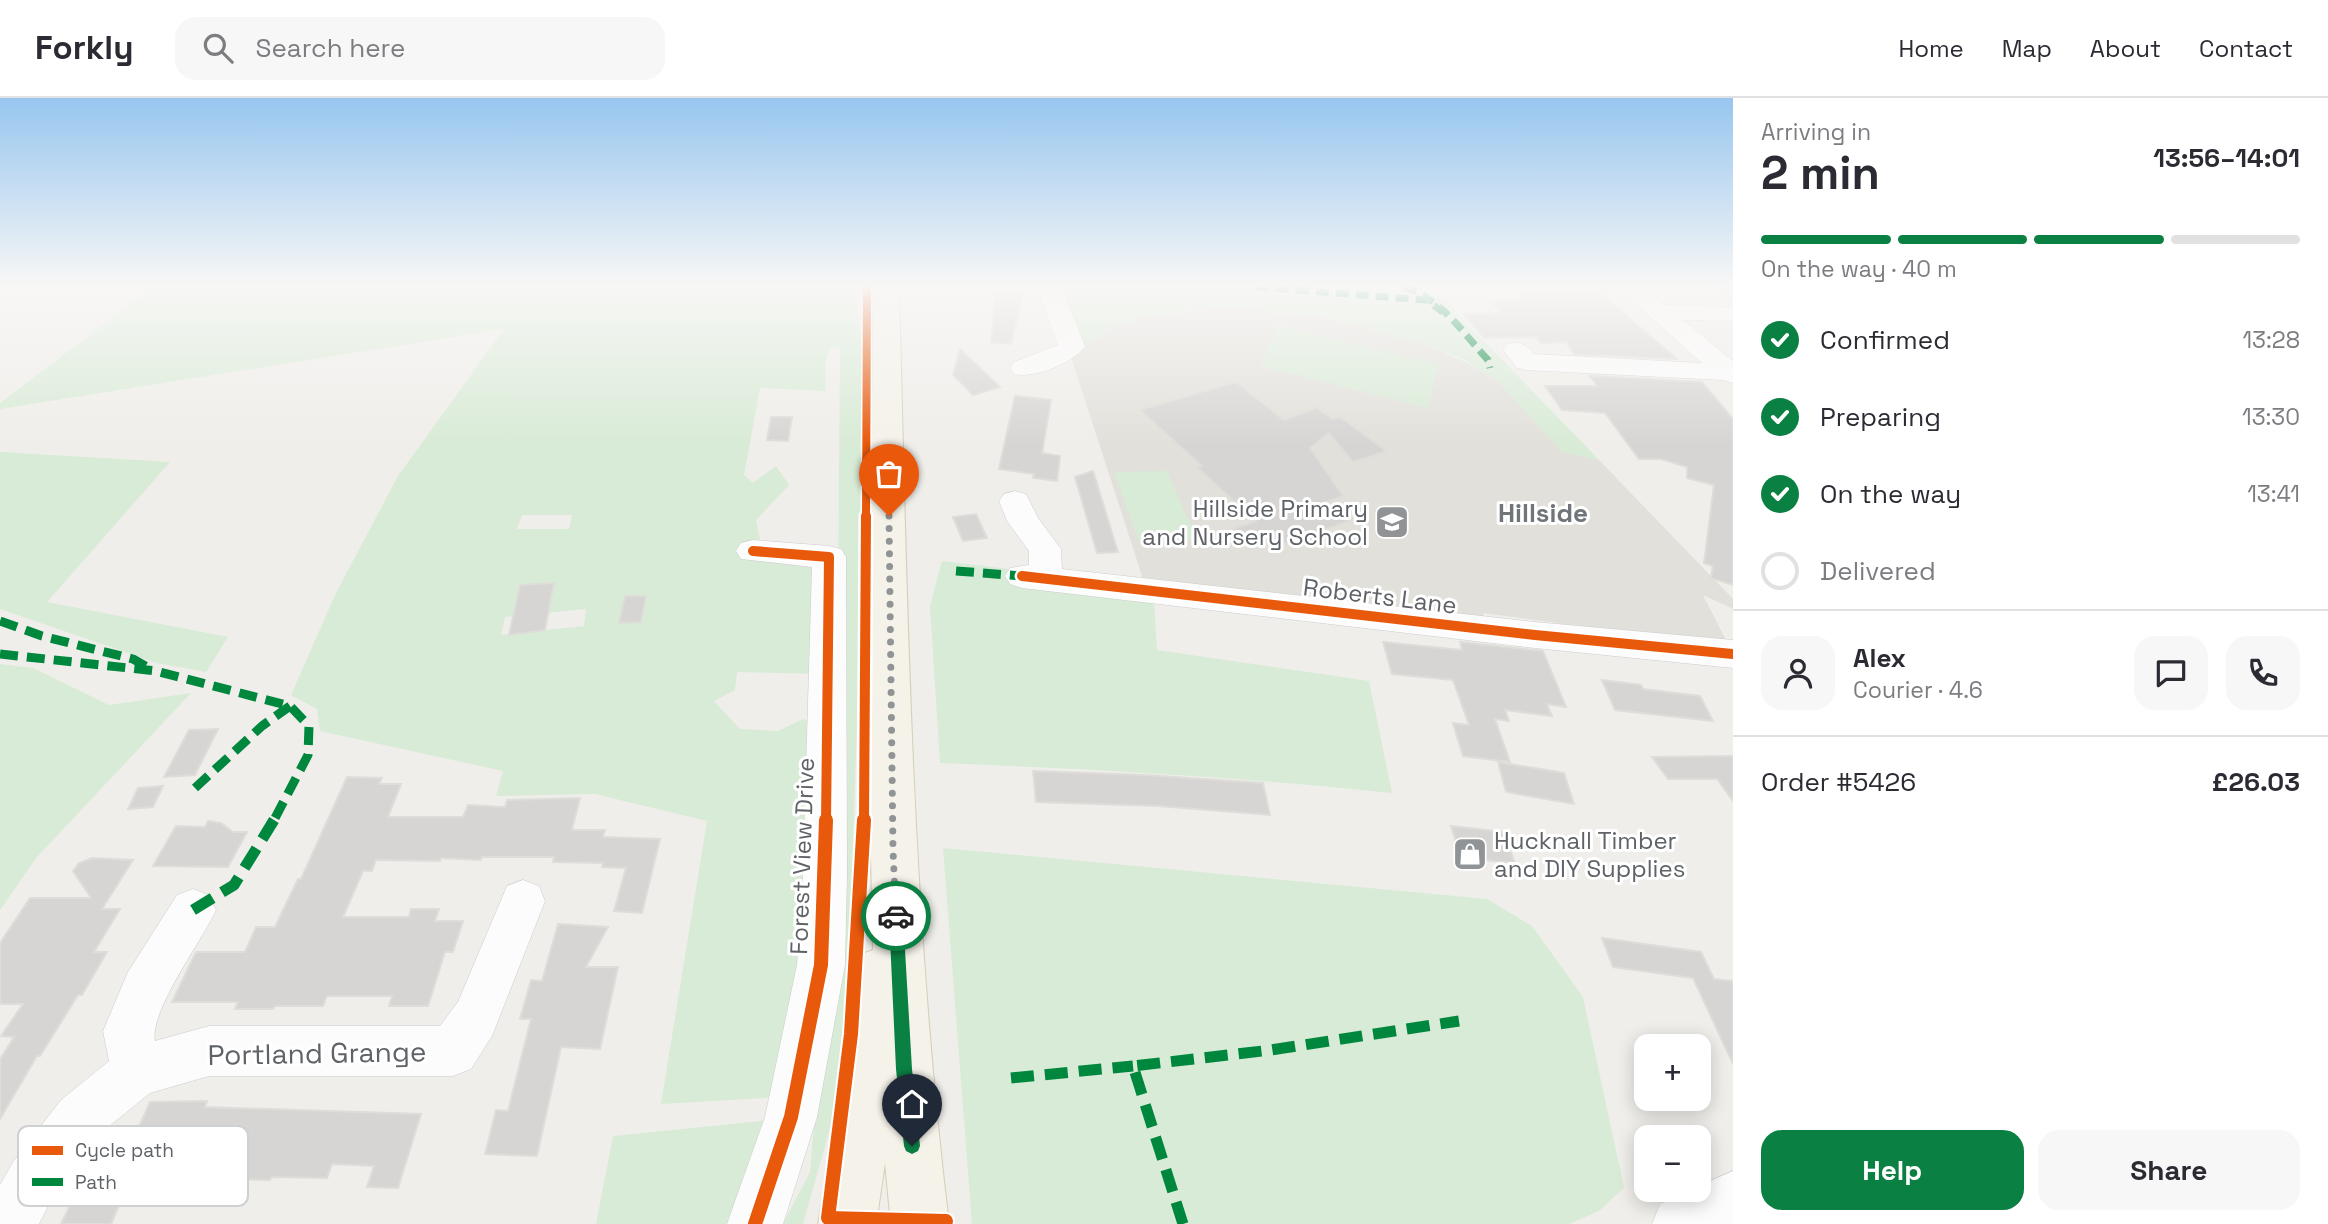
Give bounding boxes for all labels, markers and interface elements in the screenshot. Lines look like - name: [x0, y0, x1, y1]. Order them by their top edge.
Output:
- search box: [175, 17, 665, 80]
- text: Forkly: [35, 27, 133, 69]
- icon: search: [199, 29, 237, 67]
- text: Search here: [255, 31, 405, 65]
- text: Home: [1898, 33, 1964, 64]
- text: Map: [2002, 33, 2052, 64]
- text: About: [2090, 33, 2161, 64]
- text: Contact: [2199, 33, 2293, 64]
- text: Arriving in: [1761, 117, 1871, 147]
- text: 13:56–14:01: [2153, 141, 2300, 175]
- text: 2 min: [1761, 144, 1880, 202]
- text: On the way · 40 m: [1761, 254, 1957, 284]
- icon: check: [1761, 321, 1799, 359]
- text: Confirmed: [1820, 323, 1950, 357]
- text: 13:28: [2242, 325, 2300, 355]
- icon: check: [1761, 398, 1799, 436]
- text: Preparing: [1820, 400, 1941, 434]
- text: 13:30: [2242, 402, 2300, 432]
- pin: [859, 444, 919, 516]
- icon: bag: [870, 455, 908, 493]
- icon: check: [1761, 475, 1799, 513]
- text: On the way: [1820, 477, 1961, 511]
- text: 13:41: [2247, 479, 2300, 509]
- place label: Hillside Primary and Nursery School: [1142, 493, 1368, 552]
- district label: Hillside: [1498, 496, 1588, 530]
- school or university icon: Hillside Primary and Nursery School: [1373, 503, 1411, 541]
- text: Delivered: [1820, 554, 1936, 588]
- street label: Roberts Lane: [1301, 571, 1459, 621]
- button: person: [1761, 636, 1835, 710]
- button: chat: [2134, 636, 2208, 710]
- button: phone: [2226, 636, 2300, 710]
- text: Alex: [1853, 641, 1906, 675]
- text: Courier · 4.6: [1853, 675, 1983, 705]
- street label: Forest View Drive: [783, 757, 821, 955]
- text: Order #5426: [1761, 765, 1916, 799]
- text: £26.03: [2212, 765, 2300, 799]
- place label: Hucknall Timber and DIY Supplies: [1494, 825, 1685, 884]
- shop icon: Hucknall Timber and DIY Supplies: [1451, 835, 1489, 873]
- courier: [861, 881, 931, 951]
- icon: car: [877, 897, 915, 935]
- street label: Portland Grange: [207, 1033, 427, 1073]
- map controls: [1634, 1034, 1711, 1202]
- button: +: [1634, 1034, 1711, 1111]
- pin: [882, 1074, 942, 1146]
- icon: home: [893, 1085, 931, 1123]
- button: −: [1634, 1125, 1711, 1202]
- legend: [18, 1126, 248, 1206]
- button: Help: [1761, 1130, 2024, 1210]
- button: Share: [2038, 1130, 2300, 1210]
- text: Cycle path: [75, 1138, 174, 1163]
- text: Path: [75, 1170, 117, 1195]

